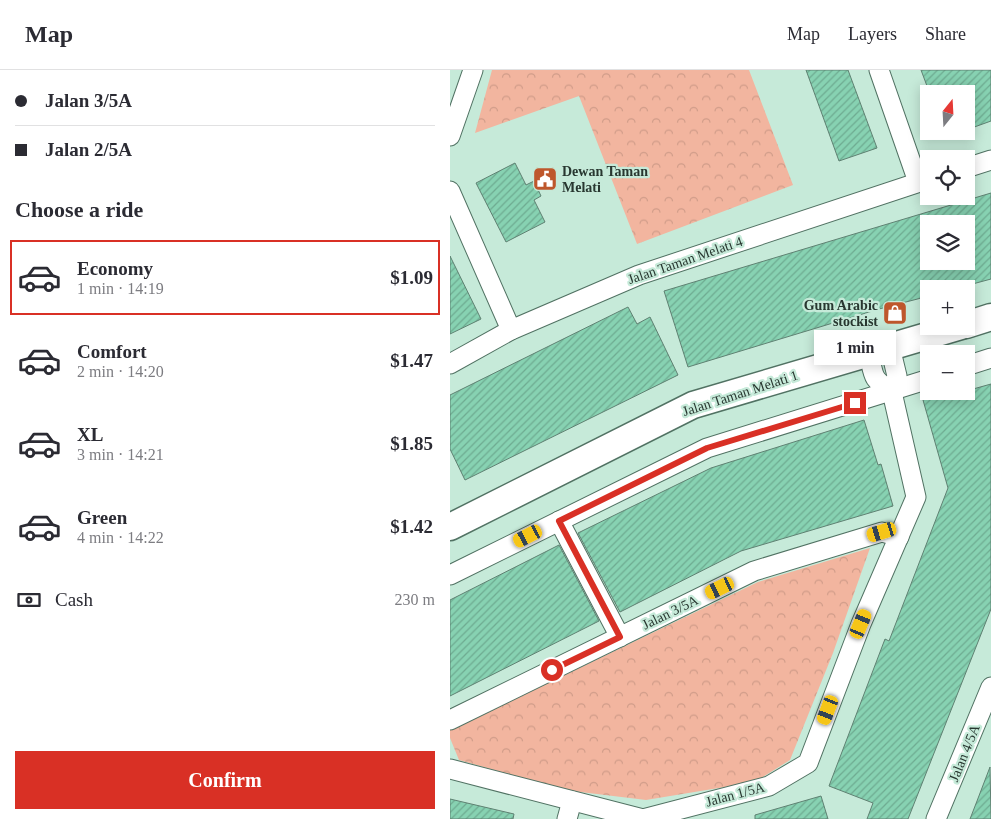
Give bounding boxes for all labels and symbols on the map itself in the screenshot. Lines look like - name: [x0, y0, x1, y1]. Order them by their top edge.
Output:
- north arrow: [920, 85, 975, 140]
- place label: Dewan Taman Melati: [562, 164, 648, 195]
- public building icon: Dewan Taman Melati: [532, 166, 558, 192]
- street label: Jalan Taman Melati 4: [626, 234, 745, 287]
- place label: Gum Arabic stockist: [804, 298, 878, 329]
- shop icon: Gum Arabic stockist: [882, 300, 908, 326]
- callout: 1 min: [814, 330, 896, 366]
- street label: Jalan Taman Melati 1: [681, 368, 800, 419]
- route end: [844, 392, 866, 414]
- car: [865, 520, 898, 544]
- car: [511, 523, 544, 549]
- car: [703, 575, 736, 601]
- street label: Jalan 3/5A: [640, 592, 701, 632]
- car: [848, 607, 873, 641]
- route start: [541, 659, 563, 681]
- car: [815, 693, 840, 727]
- street label: Jalan 4/5A: [946, 722, 983, 784]
- street label: Jalan 1/5A: [704, 779, 767, 810]

